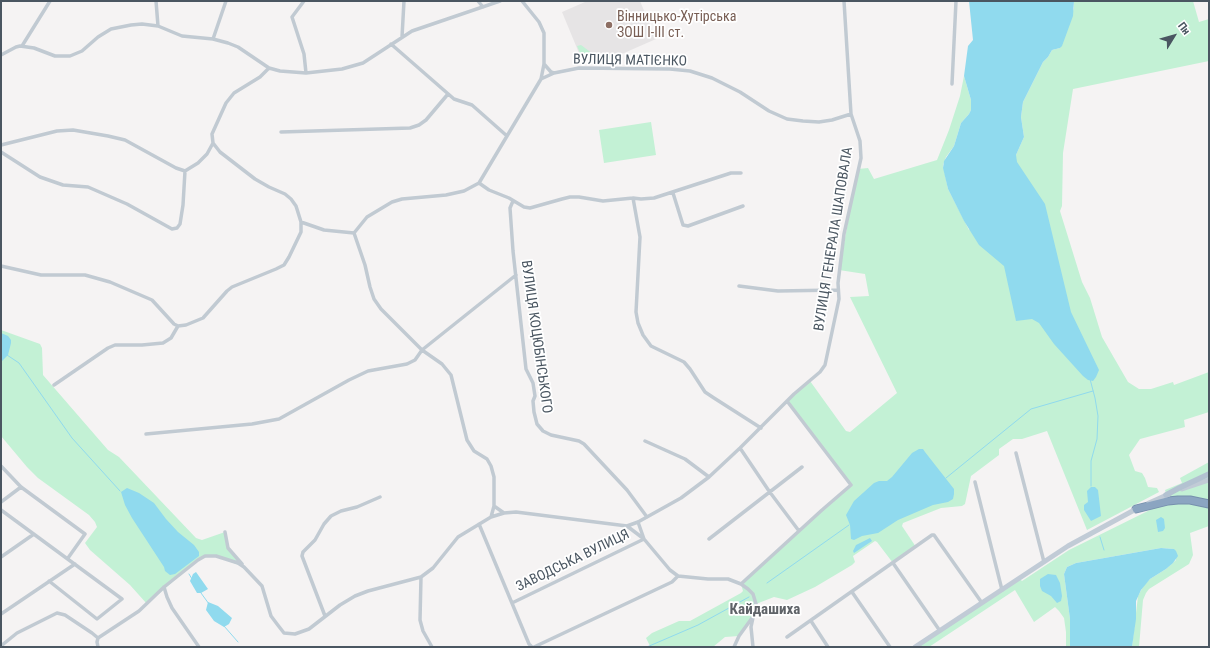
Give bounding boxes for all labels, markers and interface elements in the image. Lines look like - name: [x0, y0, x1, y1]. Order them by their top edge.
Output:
- place label: Вінницько-Хутірська ЗОШ І-ІІІ ст.: [617, 9, 736, 42]
- north arrow: [1154, 16, 1194, 56]
- marker: Вінницько-Хутірська ЗОШ І-ІІІ ст.: [604, 20, 614, 30]
- text: Пн: [1175, 20, 1193, 37]
- street label: ВУЛИЦЯ МАТІЄНКО: [573, 52, 687, 70]
- street label: ВУЛИЦЯ ГЕНЕРАЛА ШАПОВАЛА: [811, 146, 857, 332]
- street label: ВУЛИЦЯ КОЦЮБІНСЬКОГО: [517, 259, 555, 415]
- street label: ЗАВОДСЬКА ВУЛИЦЯ: [514, 526, 632, 596]
- district label: Кайдашиха: [730, 601, 800, 619]

